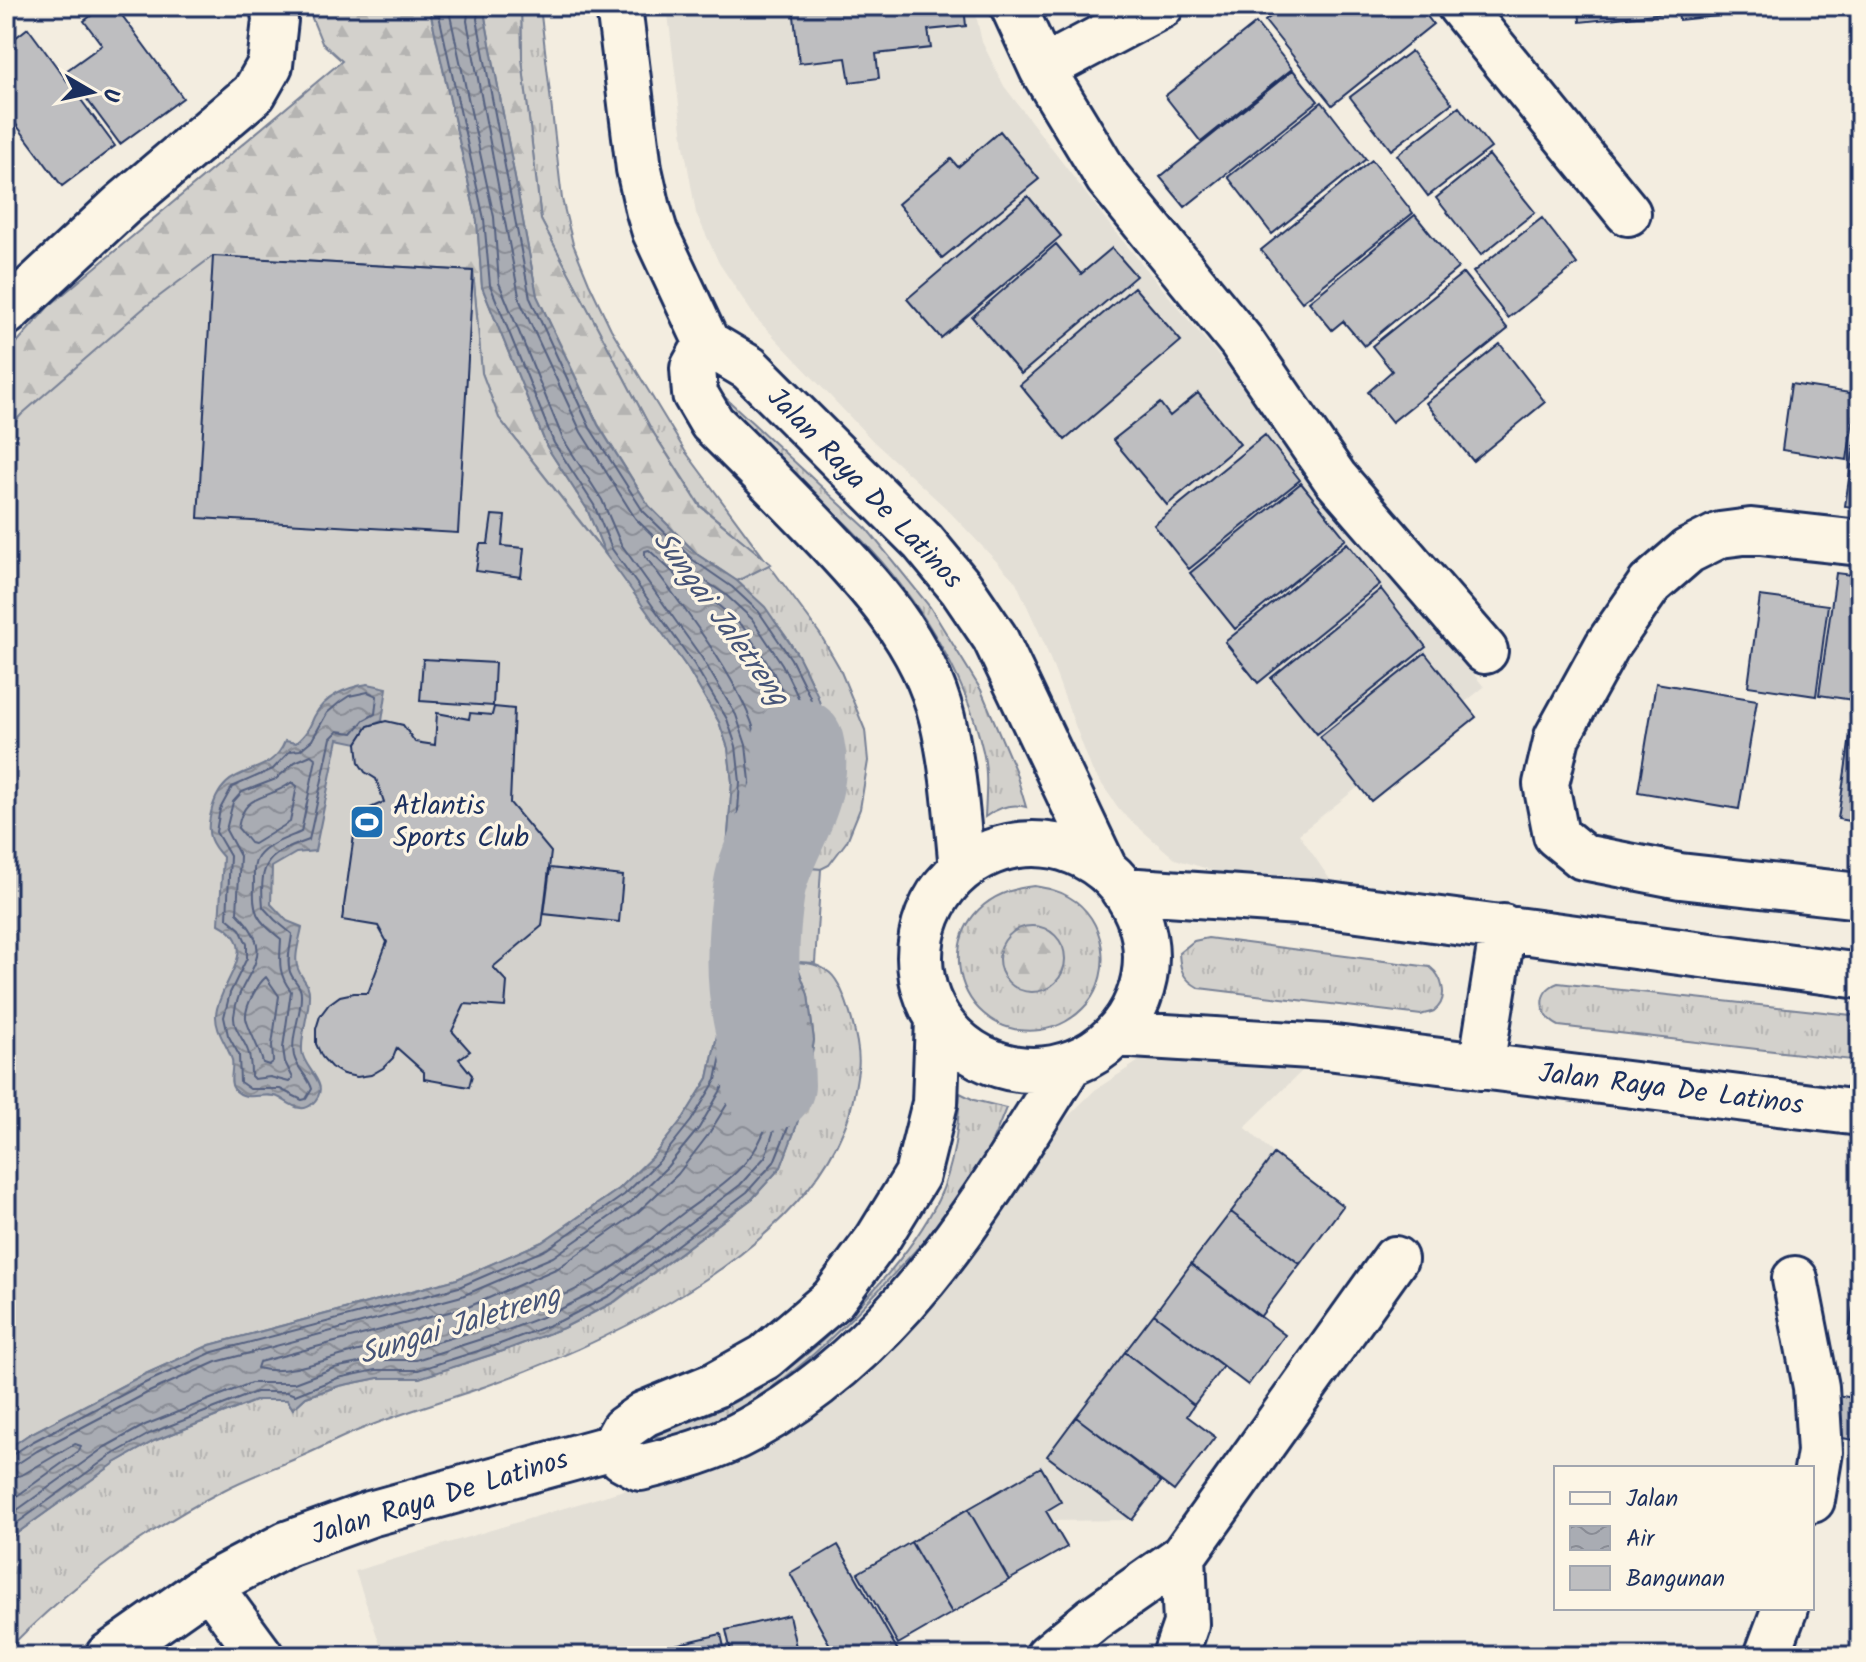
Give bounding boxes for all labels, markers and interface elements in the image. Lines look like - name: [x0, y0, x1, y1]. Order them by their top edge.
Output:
- north arrow: [52, 52, 132, 132]
- text: U: [91, 86, 128, 104]
- street label: Jalan Raya De Latinos: [755, 377, 973, 601]
- water label: Sungai Jaletreng: [639, 521, 802, 719]
- place label: Atlantis Sports Club: [393, 784, 529, 861]
- sports icon: Atlantis Sports Club: [348, 803, 386, 841]
- street label: Jalan Raya De Latinos: [1536, 1051, 1806, 1129]
- water label: Sungai Jaletreng: [353, 1272, 568, 1379]
- street label: Jalan Raya De Latinos: [306, 1437, 574, 1559]
- legend: [1554, 1466, 1814, 1610]
- text: Jalan: [1626, 1480, 1678, 1519]
- text: Air: [1626, 1520, 1656, 1559]
- text: Bangunan: [1626, 1560, 1725, 1599]

